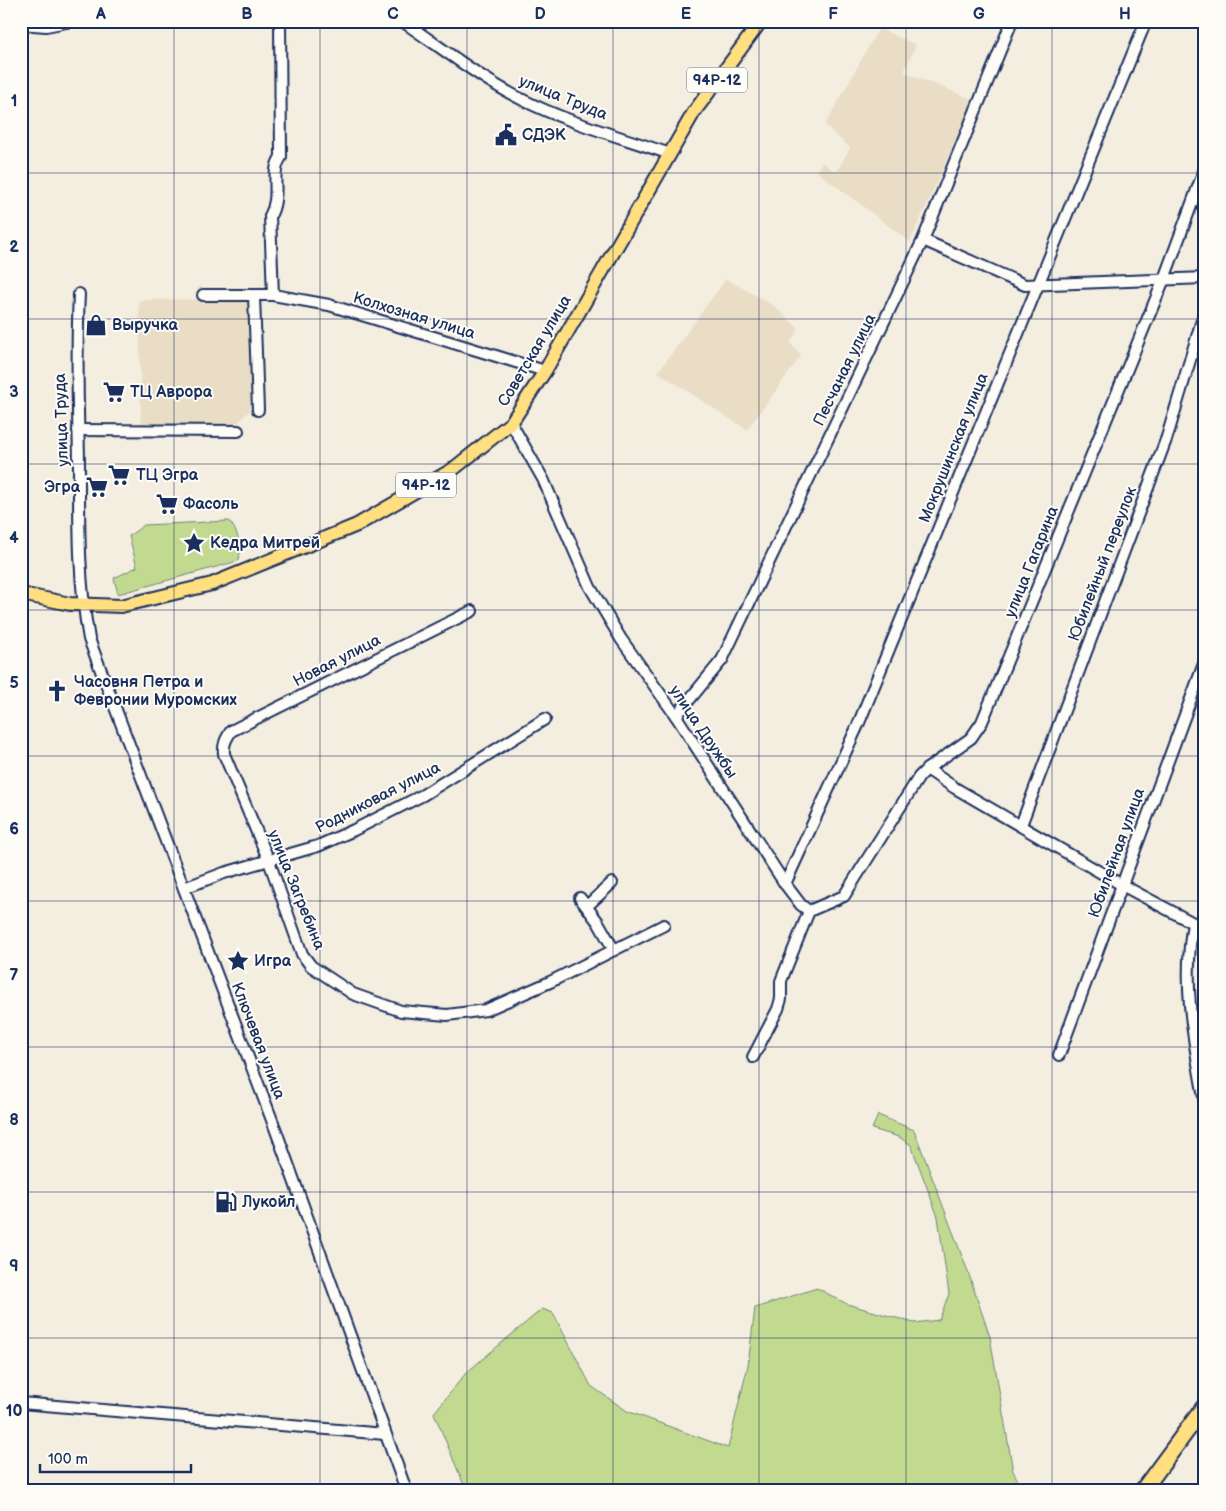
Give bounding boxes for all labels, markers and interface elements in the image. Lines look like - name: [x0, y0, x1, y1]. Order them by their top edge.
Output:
- text: A: [95, 5, 106, 24]
- text: B: [241, 5, 253, 24]
- text: C: [387, 5, 399, 24]
- text: D: [534, 5, 546, 24]
- text: E: [681, 5, 691, 24]
- text: F: [828, 5, 838, 24]
- text: G: [973, 5, 985, 24]
- text: H: [1119, 5, 1131, 24]
- road number: 94Р-12: [687, 68, 747, 92]
- street label: улица Труда: [516, 72, 610, 125]
- text: 1: [11, 92, 17, 111]
- public building icon: СДЭК: [493, 122, 519, 148]
- place label: СДЭК: [522, 126, 566, 145]
- text: 2: [9, 238, 19, 257]
- street label: Колхозная улица: [351, 288, 478, 344]
- street label: Советская улица: [494, 291, 576, 410]
- street label: Песчаная улица: [810, 310, 881, 429]
- shop icon: Выручка: [83, 312, 109, 338]
- place label: Выручка: [112, 316, 178, 335]
- street label: Мокрушинская улица: [915, 370, 993, 526]
- street label: улица Труда: [51, 372, 73, 467]
- supermarket icon: ТЦ Аврора: [101, 379, 127, 405]
- text: 3: [9, 383, 19, 402]
- place label: ТЦ Аврора: [130, 383, 213, 402]
- supermarket icon: ТЦ Эгра: [106, 462, 132, 488]
- place label: ТЦ Эгра: [136, 466, 199, 485]
- road number: 94Р-12: [396, 472, 456, 498]
- supermarket icon: Эгра: [84, 474, 110, 500]
- place label: Эгра: [44, 478, 81, 497]
- street label: Юбилейный переулок: [1065, 484, 1141, 644]
- supermarket icon: Фасоль: [154, 491, 180, 517]
- place label: Фасоль: [183, 495, 239, 514]
- street label: улица Гагарина: [1001, 503, 1063, 621]
- text: 4: [9, 529, 19, 548]
- place icon: Кедра Митрей: [181, 530, 207, 556]
- place label: Кедра Митрей: [210, 534, 320, 553]
- street label: Новая улица: [290, 631, 384, 691]
- place label: Часовня Петра и Февронии Муромских: [74, 673, 238, 710]
- text: 5: [9, 674, 19, 693]
- church icon: Часовня Петра и Февронии Муромских: [44, 678, 70, 704]
- street label: улица Дружбы: [665, 682, 741, 782]
- street label: Родниковая улица: [312, 758, 444, 838]
- street label: Юбилейная улица: [1085, 785, 1149, 920]
- text: 6: [9, 820, 19, 839]
- street label: улица Загребина: [263, 827, 329, 953]
- place icon: Игра: [225, 948, 251, 974]
- place label: Игра: [254, 952, 292, 971]
- text: 7: [10, 966, 19, 985]
- street label: Ключевая улица: [227, 980, 289, 1103]
- text: 8: [9, 1111, 19, 1130]
- fuel station icon: Лукойл: [213, 1189, 239, 1215]
- place label: Лукойл: [241, 1193, 296, 1212]
- text: 9: [9, 1257, 19, 1276]
- text: 10: [6, 1402, 22, 1421]
- scale bar: [40, 1441, 191, 1473]
- text: 100 m: [48, 1450, 88, 1469]

